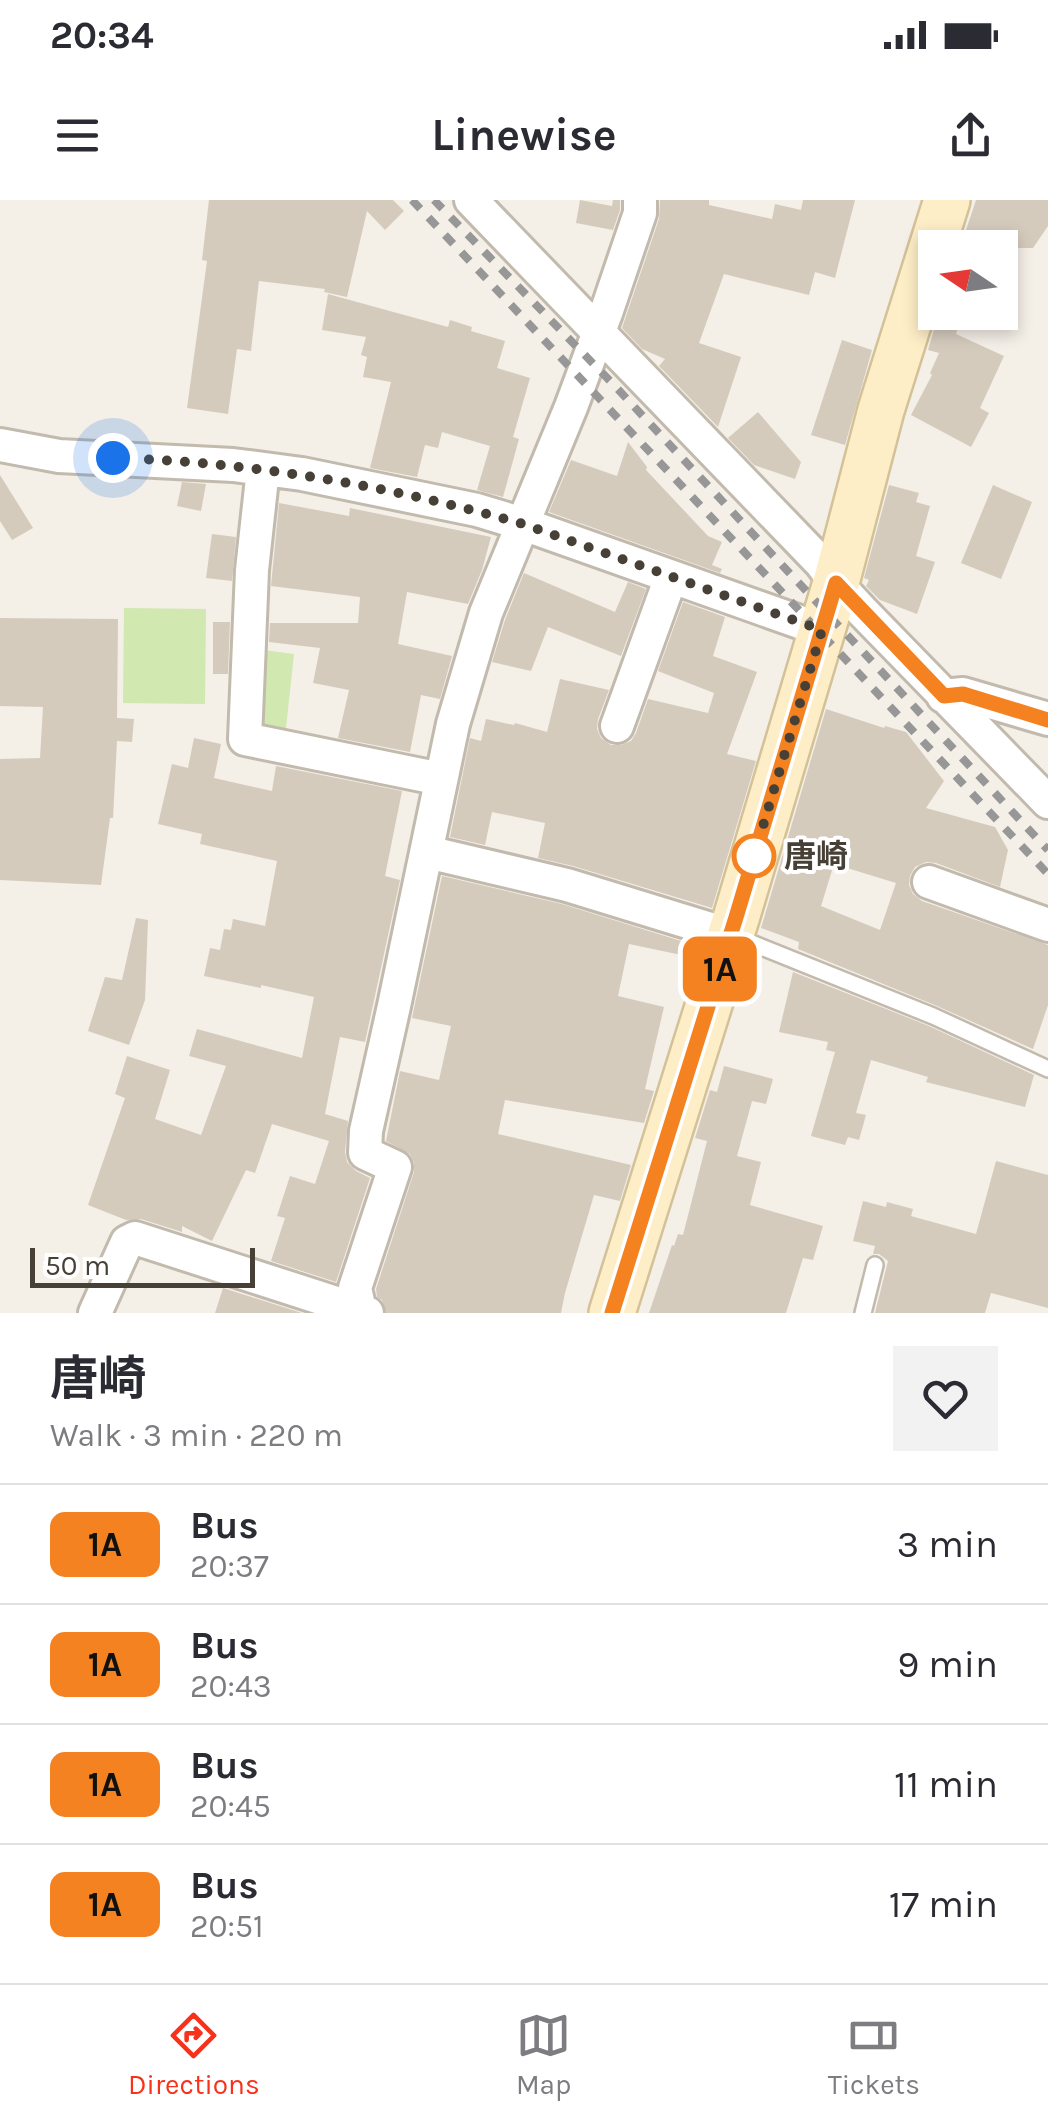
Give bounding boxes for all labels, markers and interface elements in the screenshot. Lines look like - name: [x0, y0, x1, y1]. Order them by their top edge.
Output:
- text: 20:34: [50, 13, 154, 58]
- icon: menu: [50, 108, 105, 163]
- icon: share: [943, 108, 998, 163]
- text: Linewise: [431, 109, 617, 161]
- north arrow: [918, 230, 1018, 330]
- map controls: [918, 230, 1018, 330]
- your location: [88, 433, 138, 483]
- marker: 唐崎: [733, 835, 775, 877]
- place label: 唐崎: [784, 838, 848, 875]
- line badge: 1A: [675, 936, 765, 1002]
- text: 1A: [703, 949, 737, 990]
- scale bar: [30, 1243, 255, 1288]
- text: 50 m: [45, 1249, 110, 1282]
- button: heart: [893, 1346, 998, 1451]
- text: 唐崎: [50, 1351, 146, 1407]
- text: Walk · 3 min · 220 m: [50, 1417, 343, 1454]
- text: Bus: [190, 1503, 259, 1548]
- text: 3 min: [897, 1522, 998, 1567]
- text: 1A: [88, 1524, 122, 1565]
- text: 20:37: [190, 1548, 269, 1585]
- text: Bus: [190, 1623, 259, 1668]
- text: 9 min: [897, 1642, 998, 1687]
- text: 1A: [88, 1644, 122, 1685]
- text: 20:43: [190, 1668, 272, 1705]
- text: Bus: [190, 1743, 259, 1788]
- text: 11 min: [894, 1762, 998, 1807]
- text: 1A: [88, 1764, 122, 1805]
- text: 20:45: [190, 1788, 271, 1825]
- text: Bus: [190, 1863, 259, 1908]
- text: 17 min: [889, 1882, 998, 1927]
- text: 1A: [88, 1884, 122, 1925]
- text: 20:51: [190, 1908, 264, 1945]
- tab: Directions: [128, 2008, 260, 2101]
- tab: Map: [516, 2008, 571, 2101]
- tab: Tickets: [828, 2008, 920, 2101]

